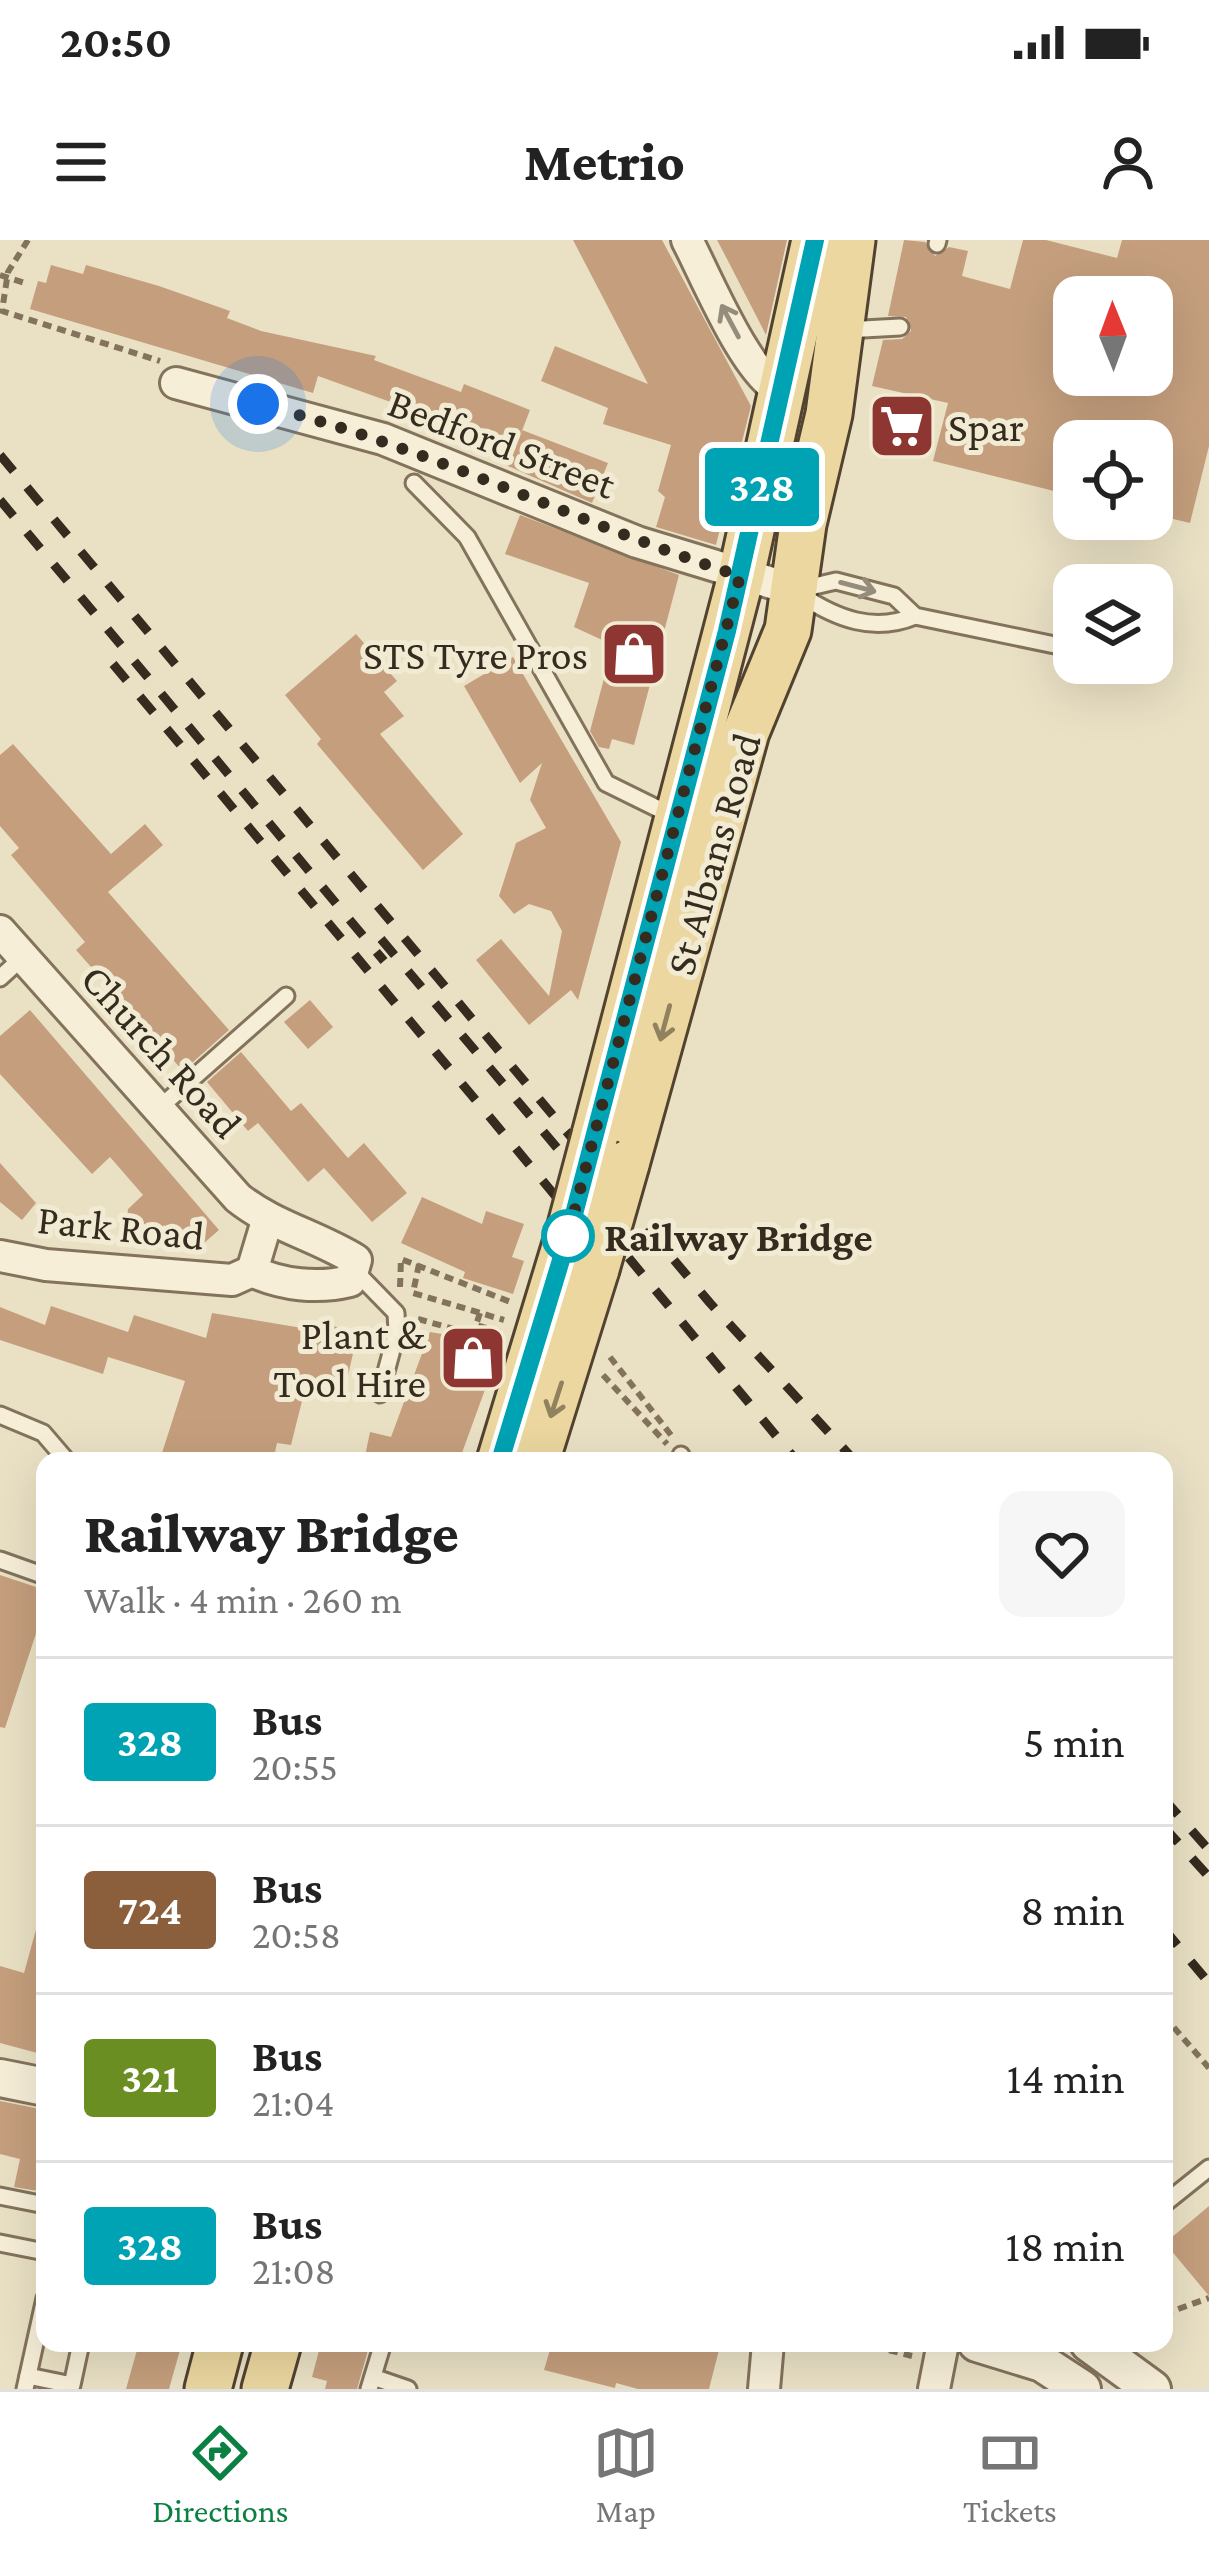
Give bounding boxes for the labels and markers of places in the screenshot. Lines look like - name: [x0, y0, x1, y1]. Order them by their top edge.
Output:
- supermarket icon: Spar: [867, 391, 937, 461]
- place label: Spar: [948, 403, 1024, 450]
- shop icon: STS Tyre Pros: [599, 619, 669, 689]
- place label: STS Tyre Pros: [363, 631, 588, 678]
- marker: Railway Bridge: [543, 1211, 593, 1261]
- place label: Railway Bridge: [604, 1213, 873, 1260]
- place label: Plant & Tool Hire: [273, 1311, 427, 1406]
- shop icon: Plant & Tool Hire: [438, 1323, 508, 1393]

